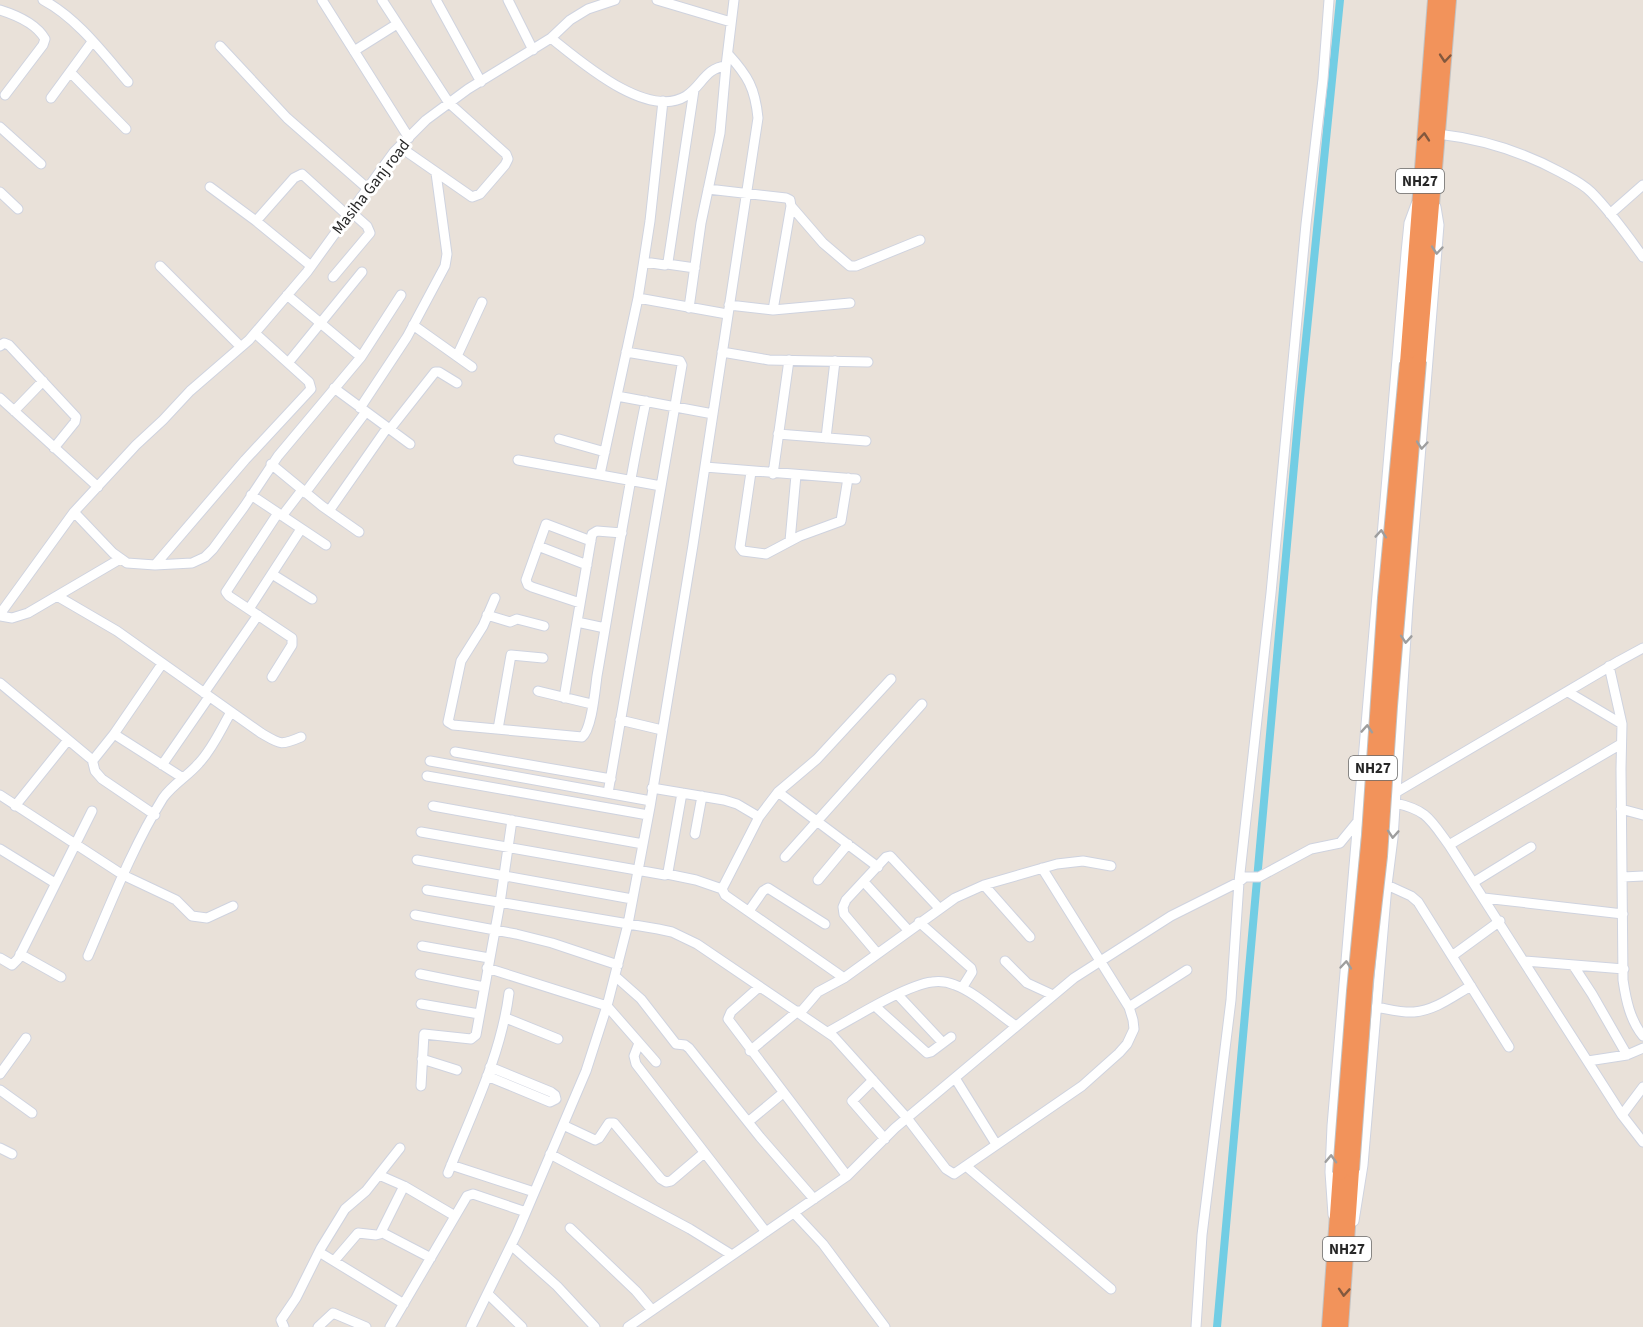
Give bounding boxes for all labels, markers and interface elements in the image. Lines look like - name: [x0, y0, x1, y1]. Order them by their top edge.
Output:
- one-way arrow: [1439, 54, 1452, 63]
- one-way arrow: [1417, 132, 1430, 141]
- street label: Masiha Ganj road: [327, 135, 415, 239]
- road number: NH27: [1396, 169, 1444, 193]
- one-way arrow: [1431, 246, 1444, 255]
- one-way arrow: [1416, 440, 1429, 449]
- one-way arrow: [1375, 530, 1388, 539]
- one-way arrow: [1400, 635, 1413, 644]
- one-way arrow: [1360, 724, 1373, 733]
- road number: NH27: [1349, 756, 1397, 780]
- one-way arrow: [1387, 829, 1400, 838]
- one-way arrow: [1339, 960, 1352, 969]
- one-way arrow: [1324, 1155, 1337, 1164]
- road number: NH27: [1323, 1237, 1371, 1261]
- one-way arrow: [1337, 1287, 1350, 1296]

